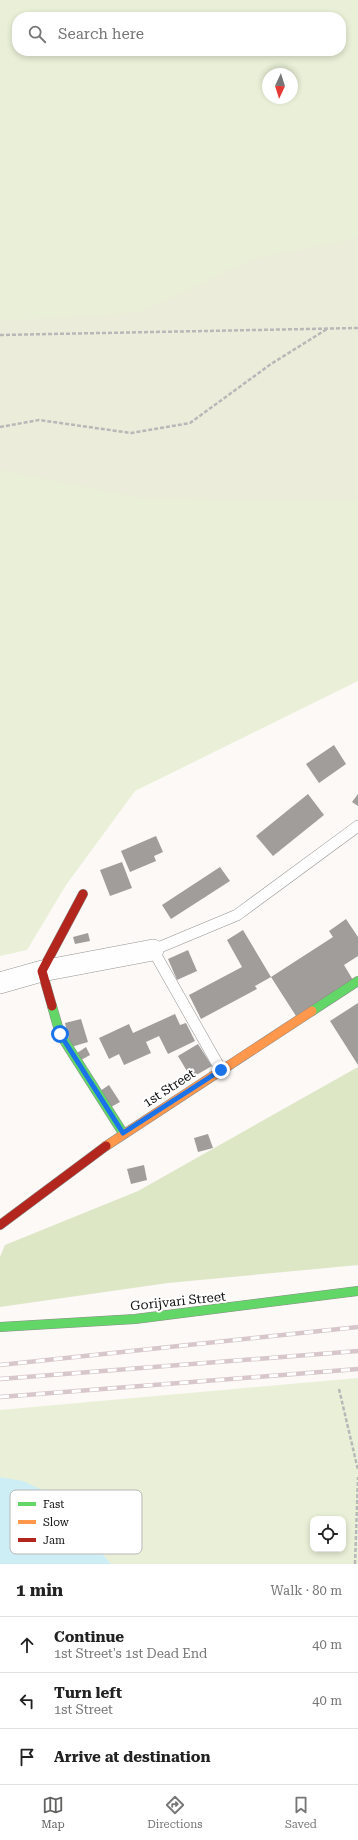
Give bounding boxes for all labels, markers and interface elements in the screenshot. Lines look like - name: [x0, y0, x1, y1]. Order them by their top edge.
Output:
- search box: [12, 12, 346, 56]
- icon: search: [26, 23, 48, 45]
- text: Search here: [58, 25, 144, 43]
- north arrow: [262, 68, 298, 104]
- route start: [51, 1025, 69, 1043]
- route end: [212, 1061, 230, 1079]
- street label: 1st Street: [140, 1066, 198, 1110]
- street label: Gorijvari Street: [129, 1289, 227, 1313]
- legend: [10, 1490, 142, 1554]
- text: Fast: [43, 1498, 64, 1511]
- text: Slow: [43, 1516, 70, 1529]
- map controls: [310, 1516, 346, 1552]
- button: locate: [310, 1516, 346, 1552]
- text: Jam: [43, 1534, 65, 1547]
- text: 1 min: [16, 1580, 63, 1600]
- text: Walk · 80 m: [270, 1583, 342, 1598]
- text: Continue: [54, 1628, 124, 1646]
- icon: ahead: [16, 1634, 38, 1656]
- text: 40 m: [312, 1637, 342, 1652]
- text: 1st Street's 1st Dead End: [54, 1646, 207, 1661]
- text: Turn left: [54, 1684, 122, 1702]
- icon: left: [16, 1690, 38, 1712]
- text: 40 m: [312, 1693, 342, 1708]
- text: 1st Street: [54, 1702, 113, 1717]
- icon: arrive: [16, 1746, 38, 1768]
- text: Arrive at destination: [54, 1748, 210, 1766]
- tab: Map: [41, 1794, 65, 1831]
- tab: Directions: [147, 1794, 203, 1831]
- tab: Saved: [285, 1794, 317, 1831]

